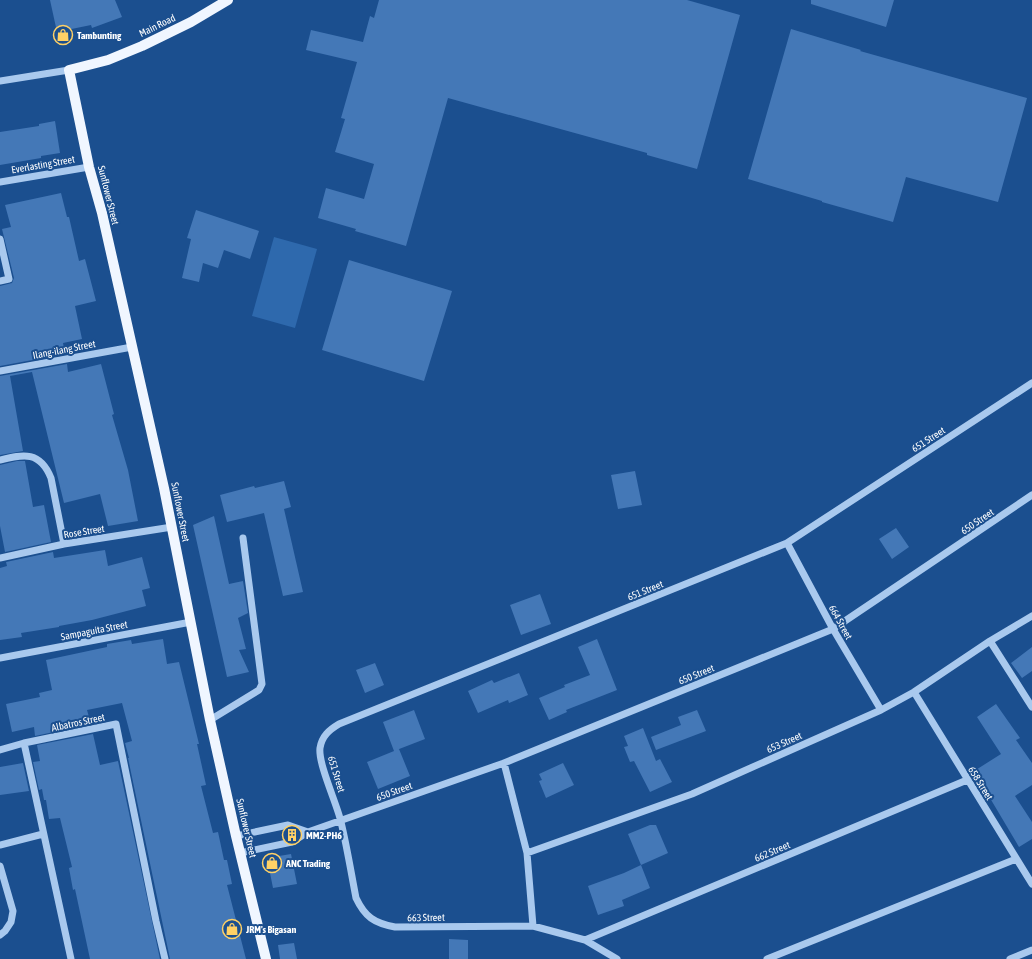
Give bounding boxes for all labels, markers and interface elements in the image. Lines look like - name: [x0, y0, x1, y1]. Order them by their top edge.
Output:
- street label: Main Road: [137, 12, 177, 39]
- shop icon: Tambunting: [52, 24, 74, 46]
- place label: Tambunting: [77, 30, 122, 41]
- street label: Everlasting Street: [10, 153, 76, 175]
- street label: Sunflower Street: [96, 164, 121, 226]
- street label: Ilang-ilang Street: [32, 338, 96, 361]
- street label: 651 Street: [910, 425, 947, 454]
- street label: Sunflower Street: [169, 481, 192, 543]
- street label: 650 Street: [959, 506, 996, 536]
- street label: Rose Street: [63, 523, 105, 540]
- street label: 651 Street: [626, 578, 665, 603]
- street label: 664 Street: [827, 603, 854, 641]
- street label: Sampaguita Street: [60, 619, 128, 642]
- street label: 650 Street: [677, 662, 716, 687]
- street label: Albatros Street: [50, 711, 106, 734]
- street label: 653 Street: [765, 730, 804, 755]
- street label: 651 Street: [326, 755, 347, 794]
- street label: 658 Street: [966, 764, 995, 802]
- street label: 650 Street: [375, 780, 414, 803]
- street label: Sunflower Street: [234, 797, 259, 859]
- building icon: MM2-PH6: [281, 824, 303, 846]
- place label: MM2-PH6: [306, 830, 342, 841]
- street label: 662 Street: [753, 839, 792, 864]
- shop icon: ANC Trading: [261, 852, 283, 874]
- place label: ANC Trading: [285, 858, 331, 869]
- street label: 663 Street: [407, 912, 445, 923]
- shop icon: JRM's Bigasan: [221, 918, 243, 940]
- place label: JRM's Bigasan: [245, 924, 296, 935]

